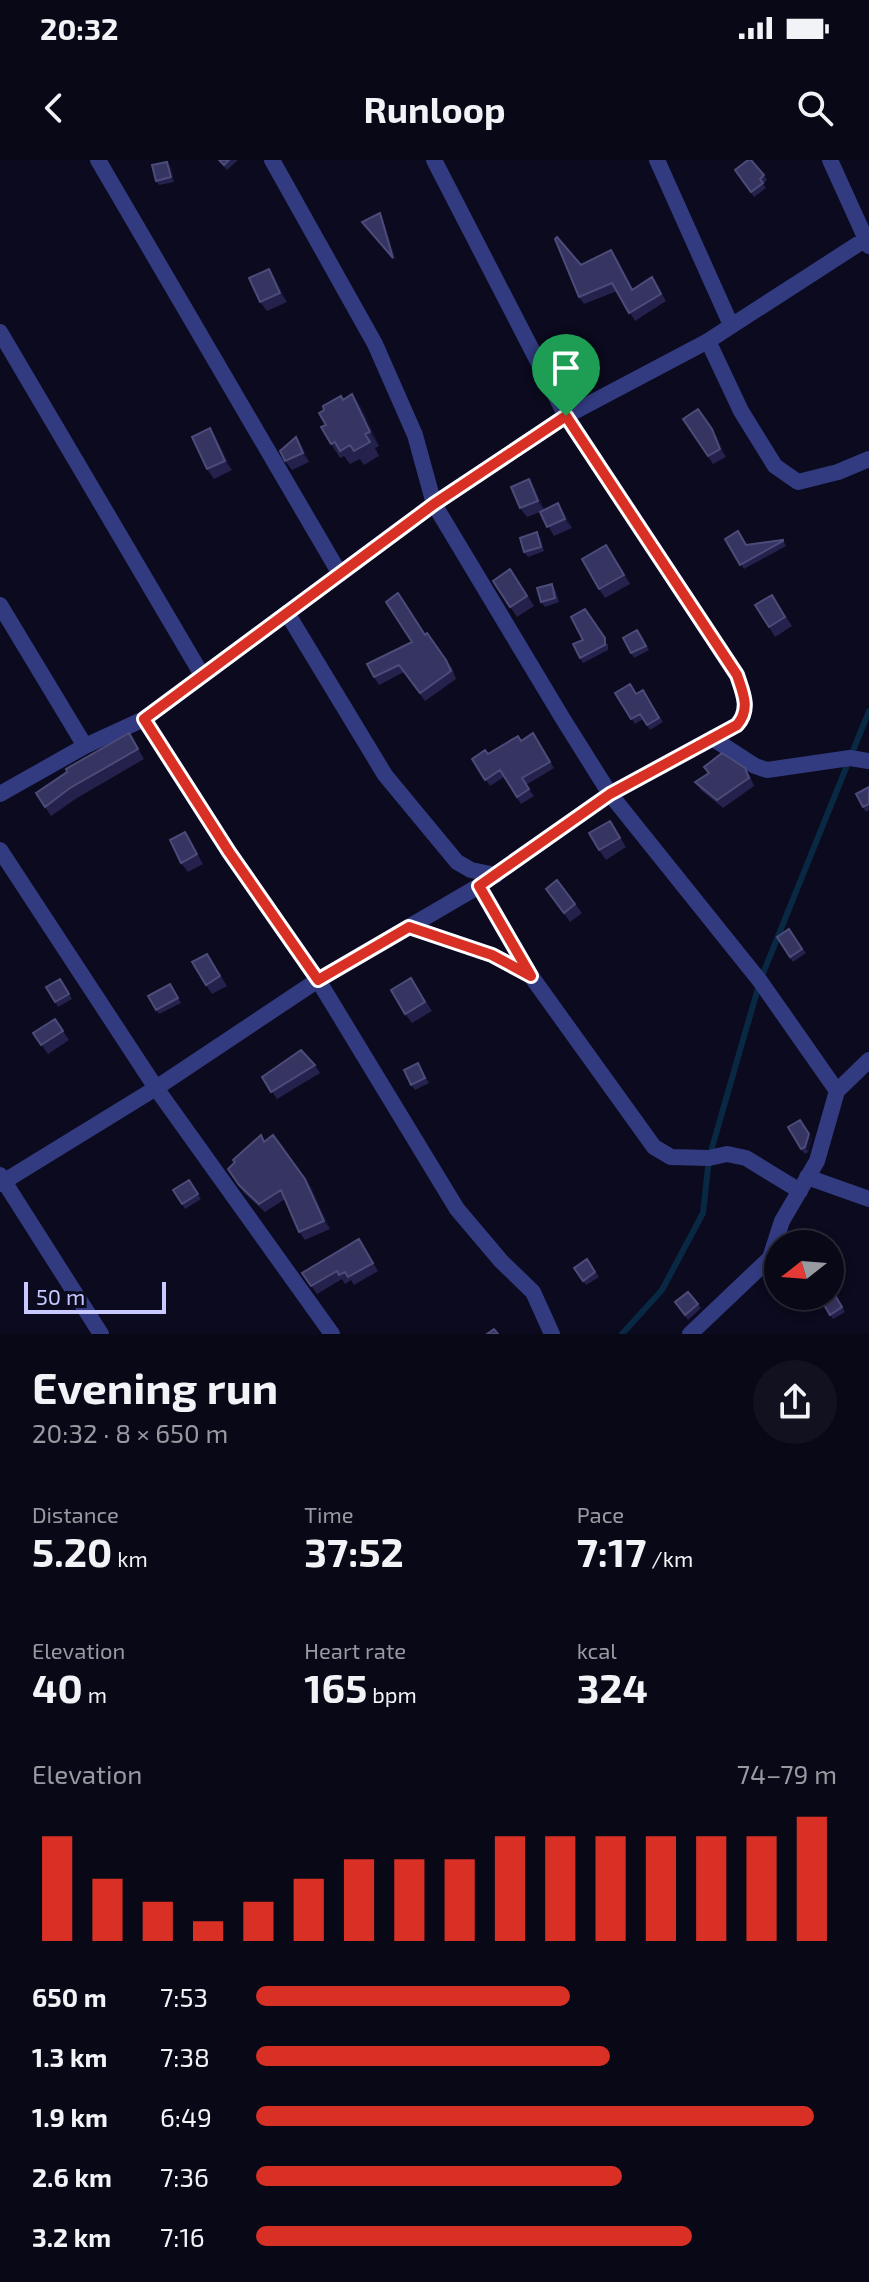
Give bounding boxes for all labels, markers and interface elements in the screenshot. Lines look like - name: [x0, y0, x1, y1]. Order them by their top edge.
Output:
- text: 20:32: [40, 10, 119, 46]
- icon: back: [32, 86, 76, 130]
- icon: search: [793, 86, 837, 130]
- text: Runloop: [363, 87, 506, 130]
- pin: [532, 334, 600, 416]
- icon: arrive: [544, 346, 588, 390]
- north arrow: [764, 1230, 844, 1310]
- map controls: [764, 1230, 844, 1310]
- scale bar: [24, 1278, 166, 1314]
- text: 50 m: [36, 1283, 85, 1309]
- text: Evening run: [32, 1360, 278, 1413]
- button: share: [753, 1360, 837, 1444]
- text: 20:32 · 8 × 650 m: [32, 1417, 228, 1448]
- text: Distance: [32, 1501, 119, 1527]
- text: Time: [304, 1501, 354, 1527]
- text: Pace: [577, 1501, 624, 1527]
- text: 5.20: [32, 1527, 112, 1575]
- text: 37:52: [304, 1527, 404, 1575]
- text: 7:17: [577, 1527, 646, 1575]
- text: km: [112, 1545, 148, 1571]
- text: /km: [646, 1545, 693, 1571]
- text: Elevation: [32, 1637, 125, 1663]
- text: Heart rate: [304, 1637, 406, 1663]
- text: kcal: [577, 1637, 617, 1663]
- text: 40: [32, 1663, 83, 1711]
- text: 165: [304, 1663, 367, 1711]
- text: 324: [577, 1663, 648, 1711]
- text: m: [83, 1681, 107, 1707]
- text: bpm: [367, 1681, 417, 1707]
- text: Elevation: [32, 1758, 142, 1789]
- text: 74–79 m: [737, 1758, 837, 1789]
- text: 650 m: [32, 1981, 107, 2012]
- text: 7:53: [160, 1981, 208, 2012]
- text: 1.3 km: [32, 2041, 107, 2072]
- text: 7:38: [160, 2041, 210, 2072]
- text: 1.9 km: [32, 2101, 108, 2132]
- text: 6:49: [160, 2101, 212, 2132]
- text: 2.6 km: [32, 2161, 112, 2192]
- text: 7:36: [160, 2161, 209, 2192]
- text: 3.2 km: [32, 2221, 111, 2252]
- text: 7:16: [160, 2221, 205, 2252]

